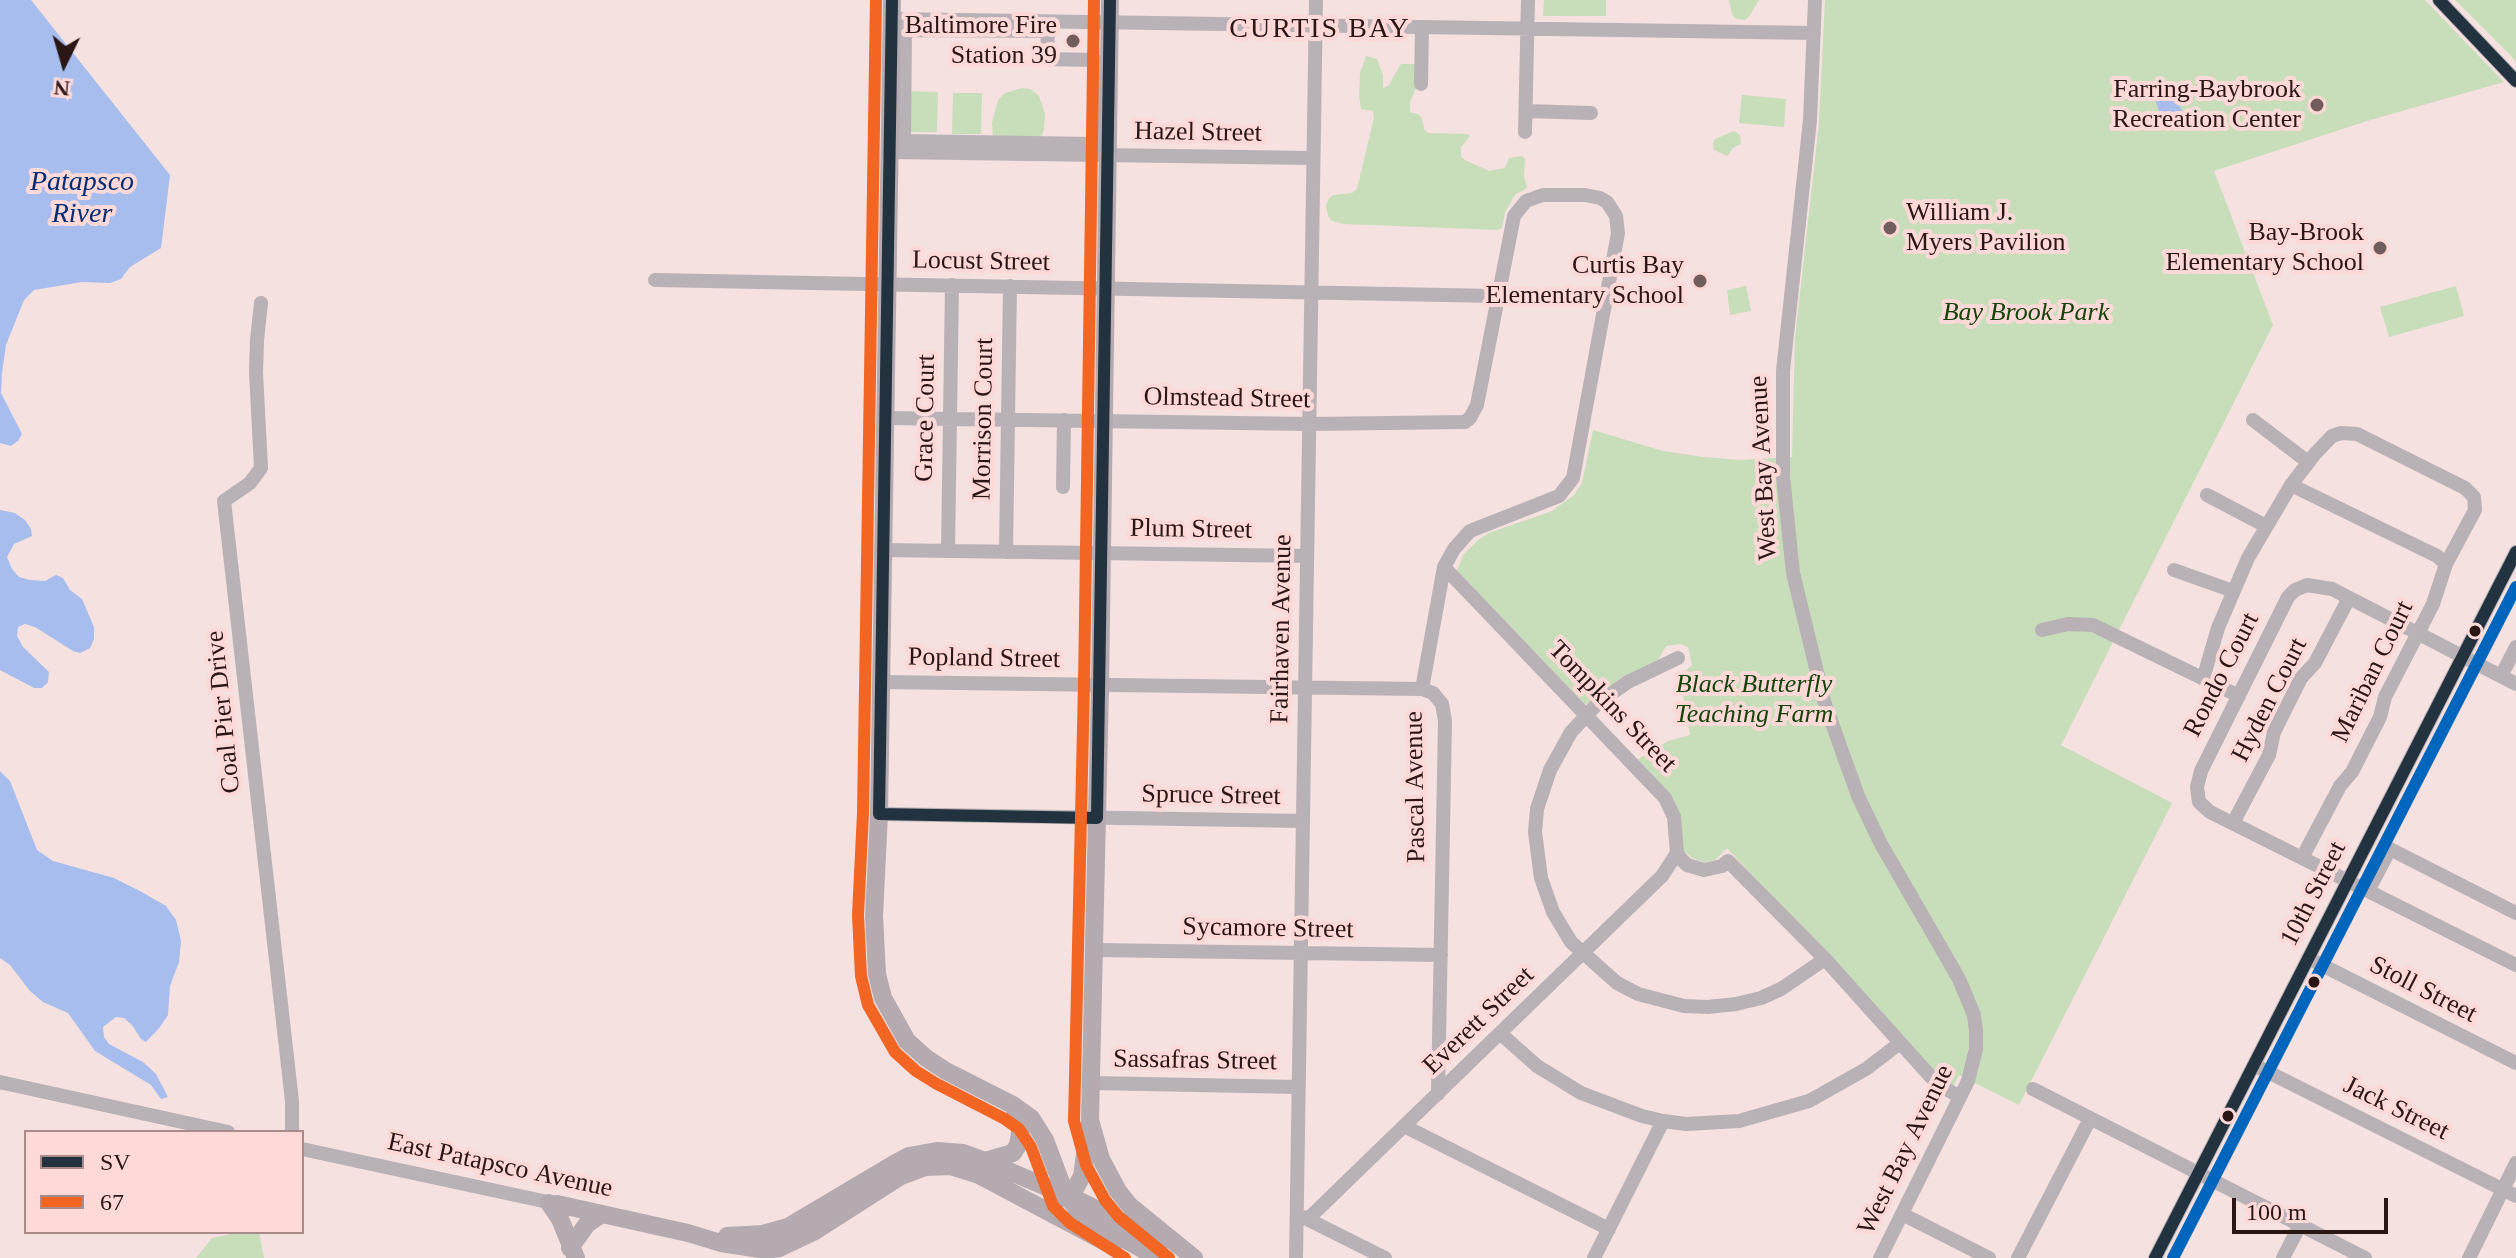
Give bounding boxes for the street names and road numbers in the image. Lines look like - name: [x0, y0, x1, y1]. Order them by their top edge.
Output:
- street label: Hazel Street: [1134, 116, 1262, 150]
- street label: Locust Street: [912, 245, 1050, 279]
- street label: Morrison Court: [967, 337, 1001, 501]
- street label: Grace Court: [909, 354, 943, 482]
- street label: West Bay Avenue: [1744, 375, 1784, 561]
- street label: Olmstead Street: [1143, 382, 1311, 416]
- street label: Plum Street: [1130, 513, 1252, 547]
- street label: Fairhaven Avenue: [1265, 534, 1299, 724]
- street label: Mariban Court: [2325, 596, 2421, 748]
- street label: Rondo Court: [2177, 608, 2267, 742]
- street label: Coal Pier Drive: [200, 629, 248, 795]
- street label: Hyden Court: [2225, 633, 2315, 767]
- street label: Tompkins Street: [1541, 635, 1683, 779]
- street label: Popland Street: [908, 642, 1060, 676]
- street label: Pascal Avenue: [1399, 711, 1433, 863]
- street label: Spruce Street: [1141, 779, 1281, 813]
- street label: 10th Street: [2274, 836, 2354, 952]
- street label: Sycamore Street: [1182, 912, 1354, 946]
- street label: Stoll Street: [2364, 950, 2482, 1030]
- street label: Everett Street: [1417, 960, 1541, 1082]
- street label: Sassafras Street: [1113, 1044, 1277, 1078]
- street label: West Bay Avenue: [1851, 1060, 1961, 1240]
- street label: Jack Street: [2338, 1070, 2454, 1148]
- street label: East Patapsco Avenue: [385, 1127, 615, 1205]

